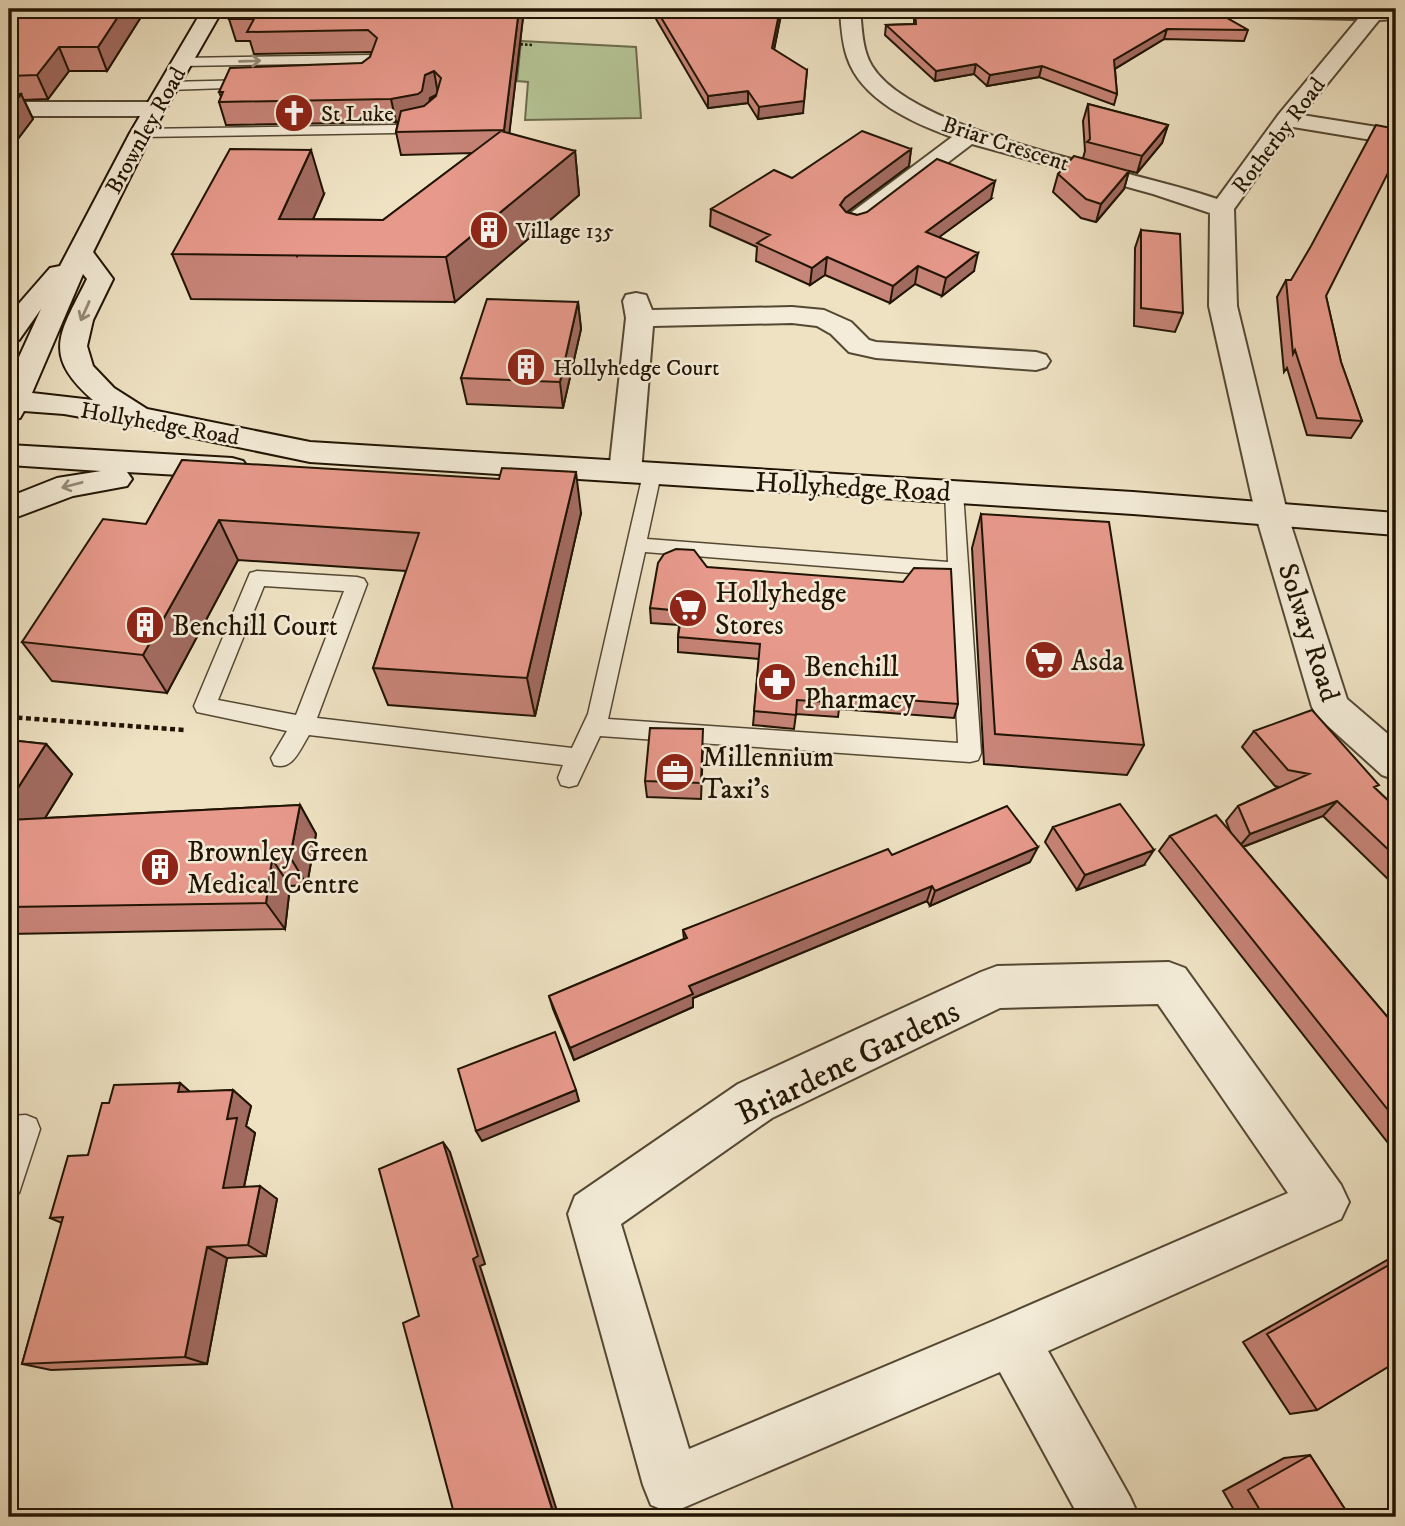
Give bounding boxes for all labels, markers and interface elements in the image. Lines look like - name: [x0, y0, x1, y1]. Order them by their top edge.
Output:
- one-way arrow: [239, 54, 262, 68]
- street label: Brownley Road: [100, 62, 193, 199]
- street label: Rotherby Road: [1226, 72, 1333, 200]
- church icon: St Luke: [273, 92, 315, 134]
- place label: St Luke: [321, 100, 394, 129]
- street label: Briar Crescent: [938, 110, 1073, 179]
- building icon: Village 135: [468, 209, 510, 251]
- place label: Village 135: [515, 217, 614, 246]
- one-way arrow: [78, 300, 91, 321]
- building icon: Hollyhedge Court: [505, 346, 547, 388]
- place label: Hollyhedge Court: [553, 354, 719, 383]
- street label: Hollyhedge Road: [78, 396, 242, 453]
- street label: Hollyhedge Road: [754, 465, 951, 510]
- one-way arrow: [61, 479, 84, 492]
- street label: Solway Road: [1270, 559, 1347, 706]
- place label: Hollyhedge Stores: [715, 576, 847, 643]
- supermarket icon: Hollyhedge Stores: [667, 587, 709, 629]
- building icon: Benchill Court: [124, 604, 166, 646]
- place label: Benchill Court: [172, 609, 338, 644]
- supermarket icon: Asda: [1023, 639, 1065, 681]
- place label: Asda: [1071, 644, 1124, 679]
- place label: Benchill Pharmacy: [804, 650, 916, 717]
- pharmacy icon: Benchill Pharmacy: [756, 661, 798, 703]
- place label: Millennium Taxi's: [702, 740, 834, 807]
- office icon: Millennium Taxi's: [654, 751, 696, 793]
- place label: Brownley Green Medical Centre: [187, 835, 368, 902]
- building icon: Brownley Green Medical Centre: [139, 846, 181, 888]
- street label: Briardene Gardens: [730, 991, 966, 1135]

